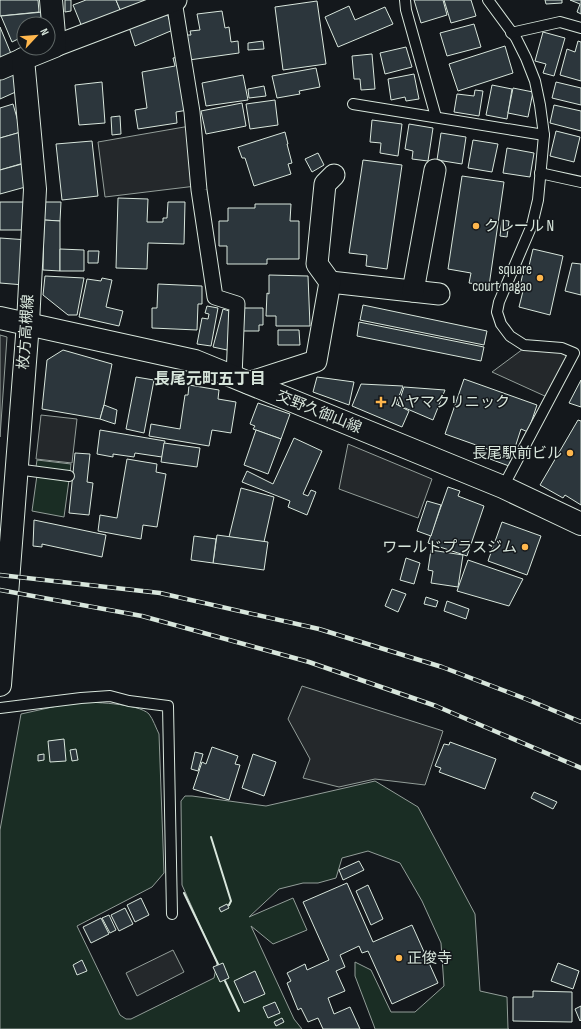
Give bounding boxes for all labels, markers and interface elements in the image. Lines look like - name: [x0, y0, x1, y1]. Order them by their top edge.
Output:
- north arrow: [16, 16, 56, 56]
- text: N: [37, 26, 52, 37]
- place label: クレール N: [484, 217, 554, 236]
- marker: クレール N: [471, 221, 481, 231]
- place label: square court nagao: [472, 260, 532, 296]
- marker: square court nagao: [535, 273, 545, 283]
- street label: 枚方高槻線: [14, 294, 38, 370]
- district label: 長尾元町五丁目: [154, 370, 266, 389]
- street label: 交野久御山線: [274, 386, 364, 438]
- place label: ハヤマクリニック: [390, 393, 510, 412]
- marker: ハヤマクリニック: [375, 396, 387, 408]
- place label: 長尾駅前ビル: [472, 444, 562, 463]
- marker: 長尾駅前ビル: [565, 448, 575, 458]
- place label: ワールドプラスジム: [382, 538, 517, 557]
- marker: ワールドプラスジム: [520, 542, 530, 552]
- place label: 正俊寺: [407, 949, 452, 968]
- marker: 正俊寺: [394, 953, 404, 963]

